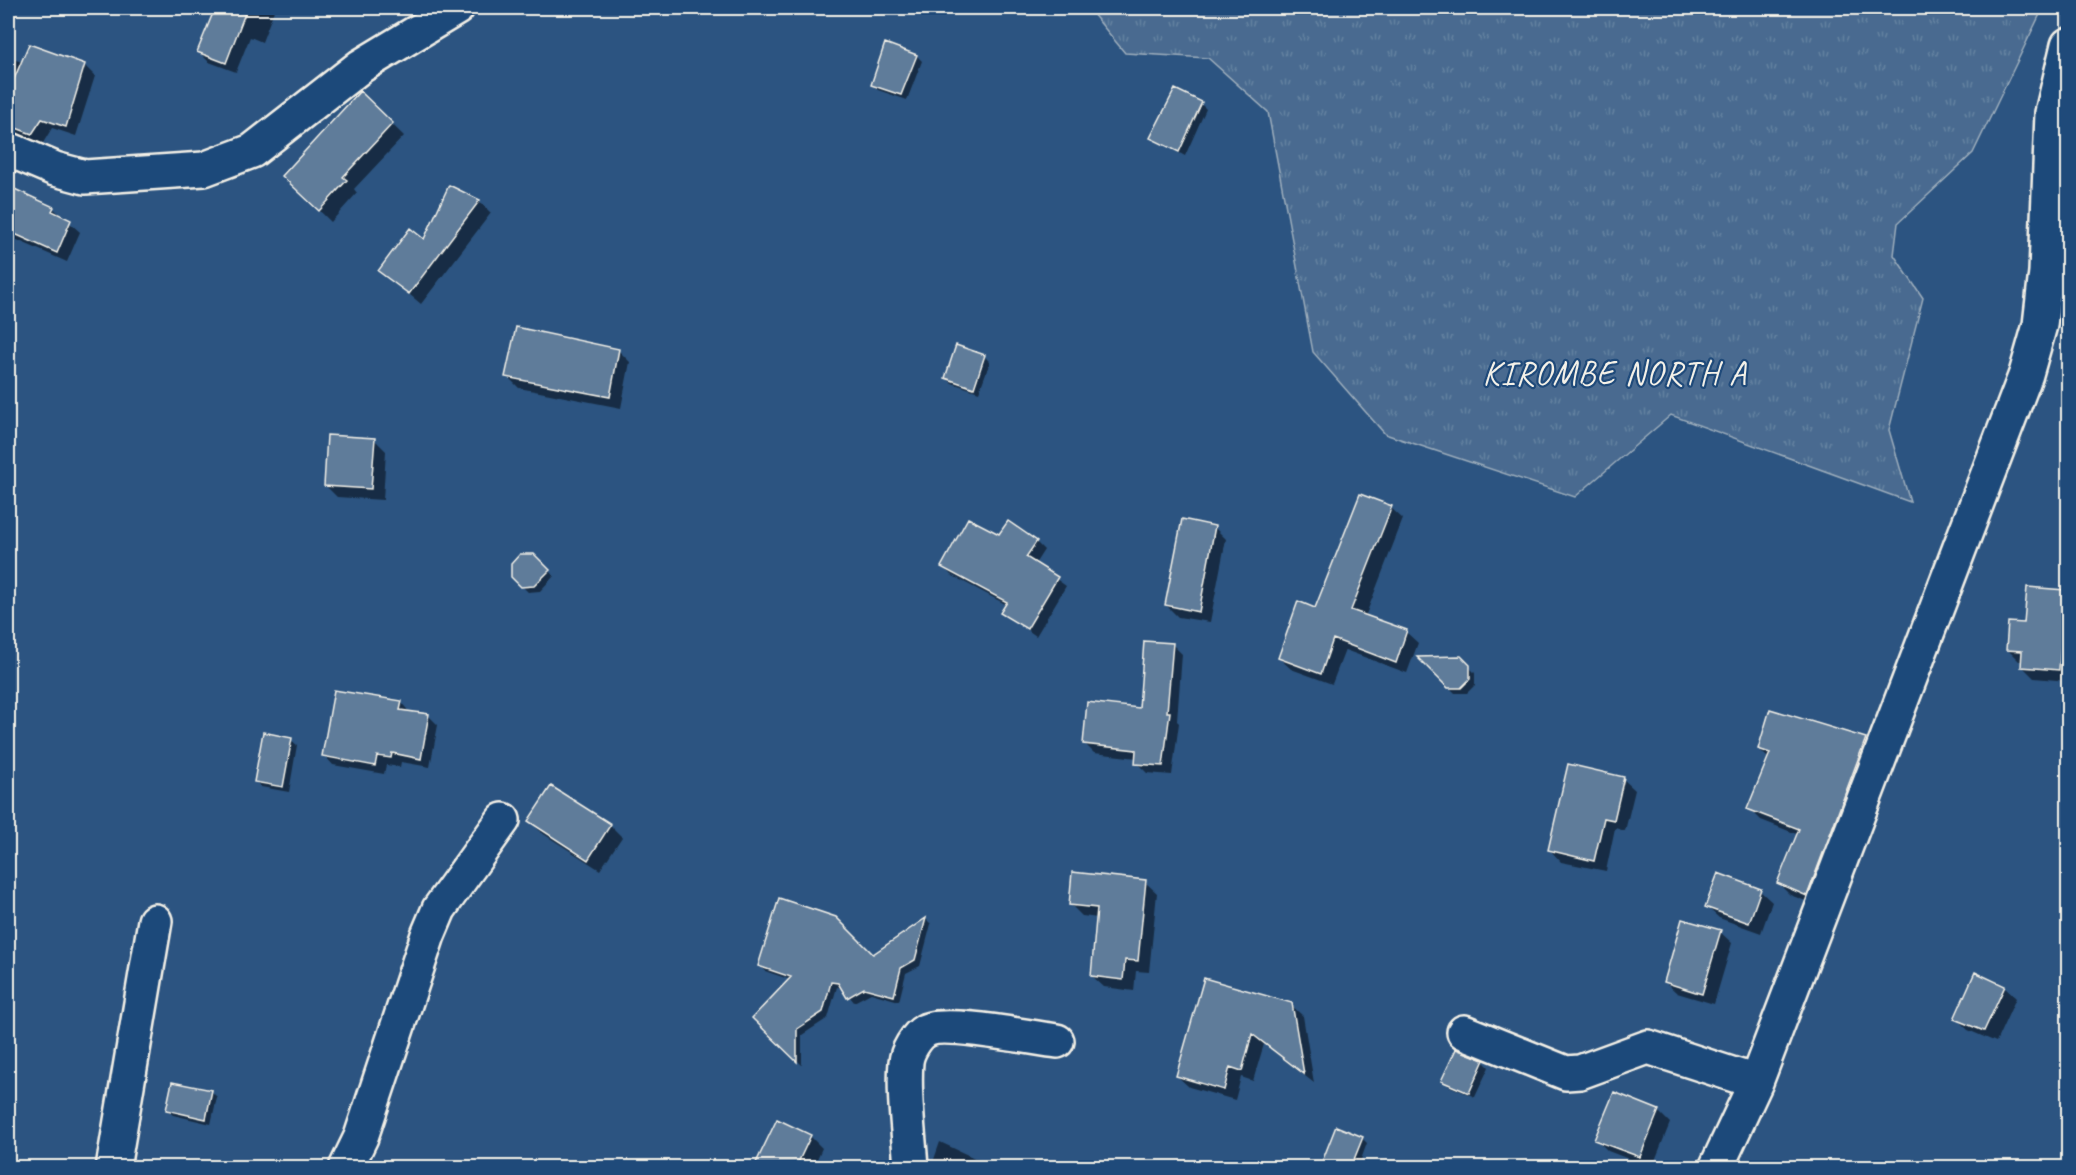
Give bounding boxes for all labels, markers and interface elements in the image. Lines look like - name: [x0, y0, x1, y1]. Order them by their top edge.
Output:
- district label: KIROMBE NORTH A: [1483, 352, 1747, 394]

